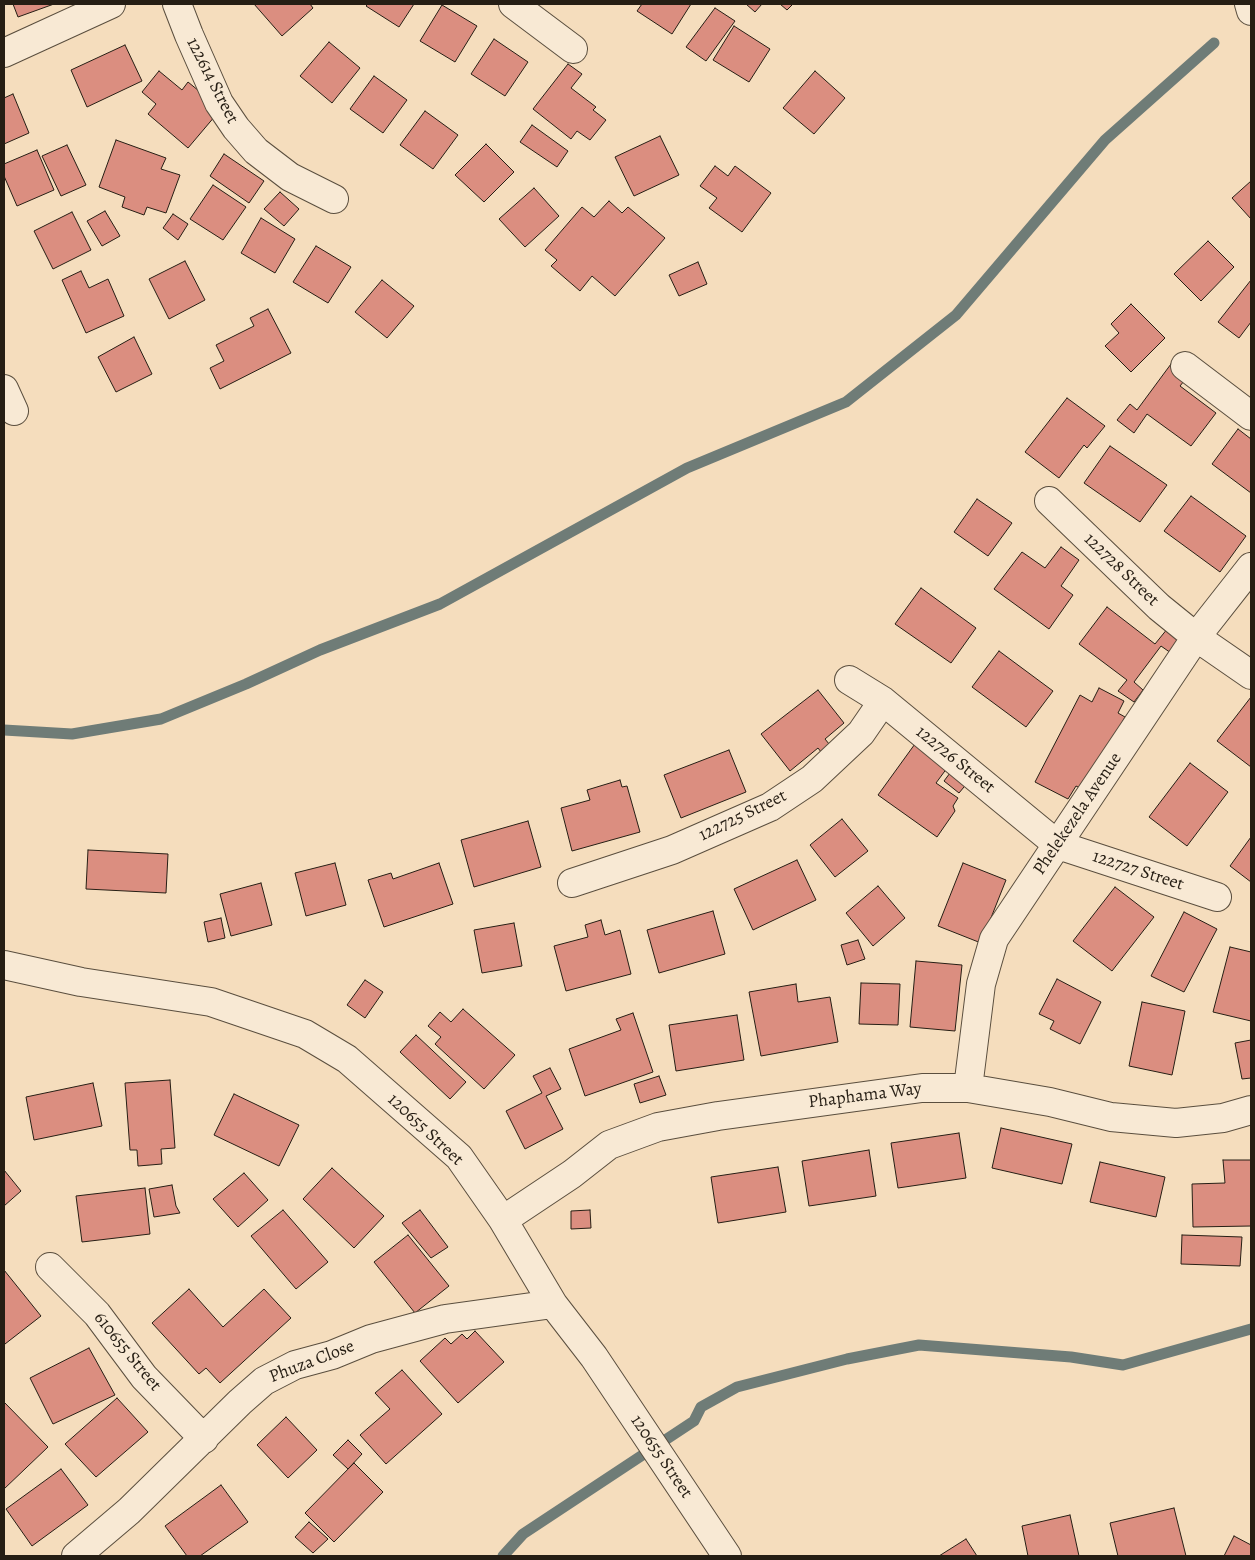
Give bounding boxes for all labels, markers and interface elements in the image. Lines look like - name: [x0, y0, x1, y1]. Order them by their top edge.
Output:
- street label: 122614 Street: [181, 34, 243, 128]
- street label: 122728 Street: [1079, 529, 1163, 611]
- street label: 122726 Street: [911, 722, 999, 798]
- street label: Phelekezela Avenue: [1029, 749, 1127, 879]
- street label: 122725 Street: [696, 785, 790, 847]
- street label: 122727 Street: [1090, 846, 1186, 896]
- street label: Phaphama Way: [807, 1078, 923, 1114]
- street label: 120655 Street: [383, 1089, 467, 1171]
- street label: 610655 Street: [88, 1308, 166, 1396]
- street label: Phuza Close: [266, 1336, 358, 1388]
- street label: 120655 Street: [625, 1411, 697, 1503]

